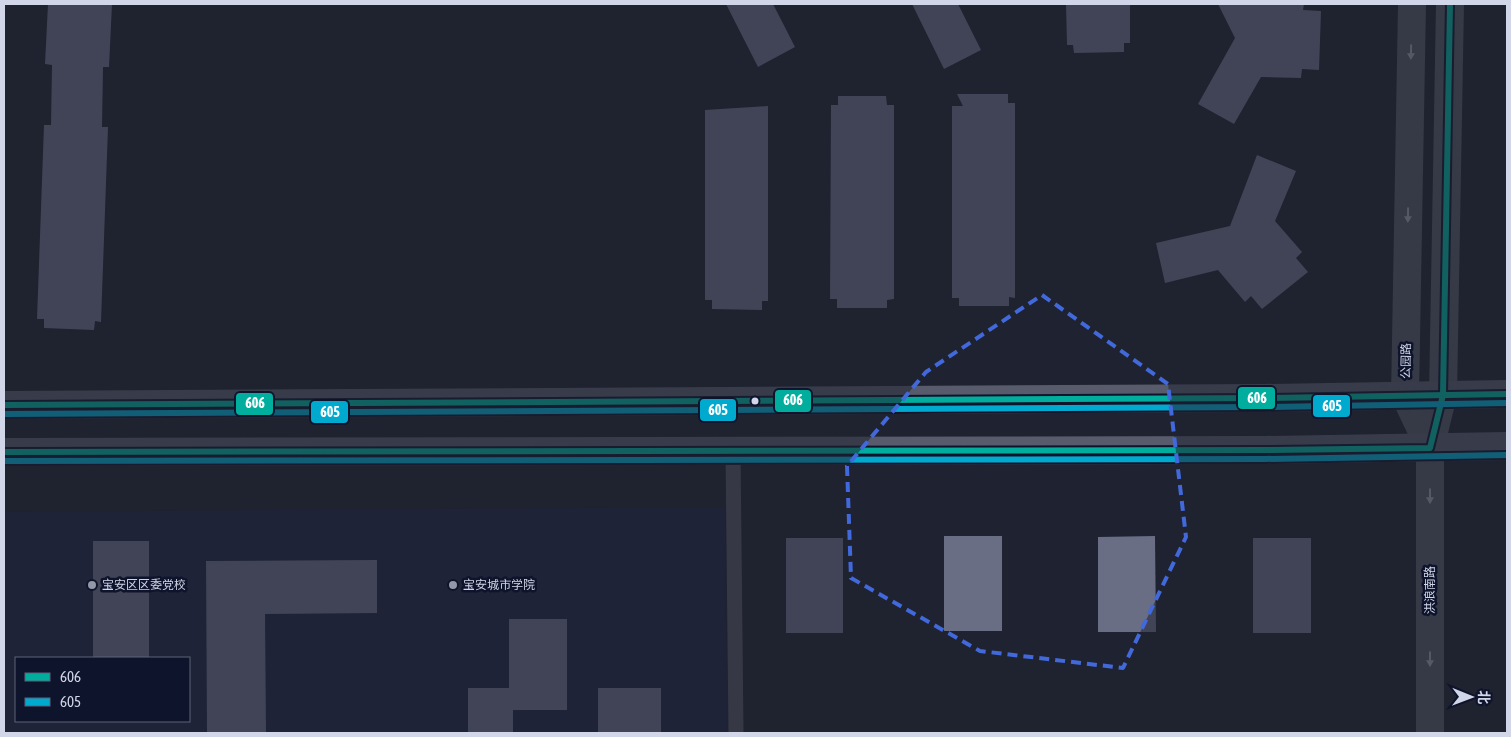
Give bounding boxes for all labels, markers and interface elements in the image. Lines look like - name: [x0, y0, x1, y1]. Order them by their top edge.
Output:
- one-way arrow: [1407, 45, 1415, 61]
- one-way arrow: [1404, 207, 1412, 223]
- street label: 公园路: [1399, 343, 1413, 379]
- line badge: 606: [1237, 386, 1276, 410]
- line badge: 606: [774, 389, 812, 413]
- text: 606: [1247, 390, 1267, 406]
- line badge: 606: [235, 392, 274, 416]
- text: 606: [783, 392, 803, 408]
- line badge: 605: [1312, 394, 1351, 418]
- text: 606: [245, 395, 265, 411]
- unlabelled marker: [750, 396, 760, 406]
- line badge: 605: [699, 398, 737, 422]
- text: 605: [1322, 398, 1342, 414]
- line badge: 605: [310, 400, 349, 424]
- text: 605: [708, 402, 728, 418]
- text: 605: [320, 404, 340, 420]
- one-way arrow: [1426, 489, 1434, 505]
- street label: 洪浪南路: [1423, 566, 1437, 614]
- place label: 宝安区区委党校: [102, 578, 186, 592]
- place label: 宝安城市学院: [463, 578, 535, 592]
- marker: 宝安区区委党校: [86, 579, 98, 591]
- marker: 宝安城市学院: [447, 579, 459, 591]
- one-way arrow: [1426, 651, 1434, 667]
- legend: [15, 657, 190, 722]
- text: 606: [60, 668, 81, 685]
- north arrow: [1446, 672, 1496, 722]
- text: 北: [1476, 690, 1492, 704]
- text: 605: [60, 693, 81, 710]

